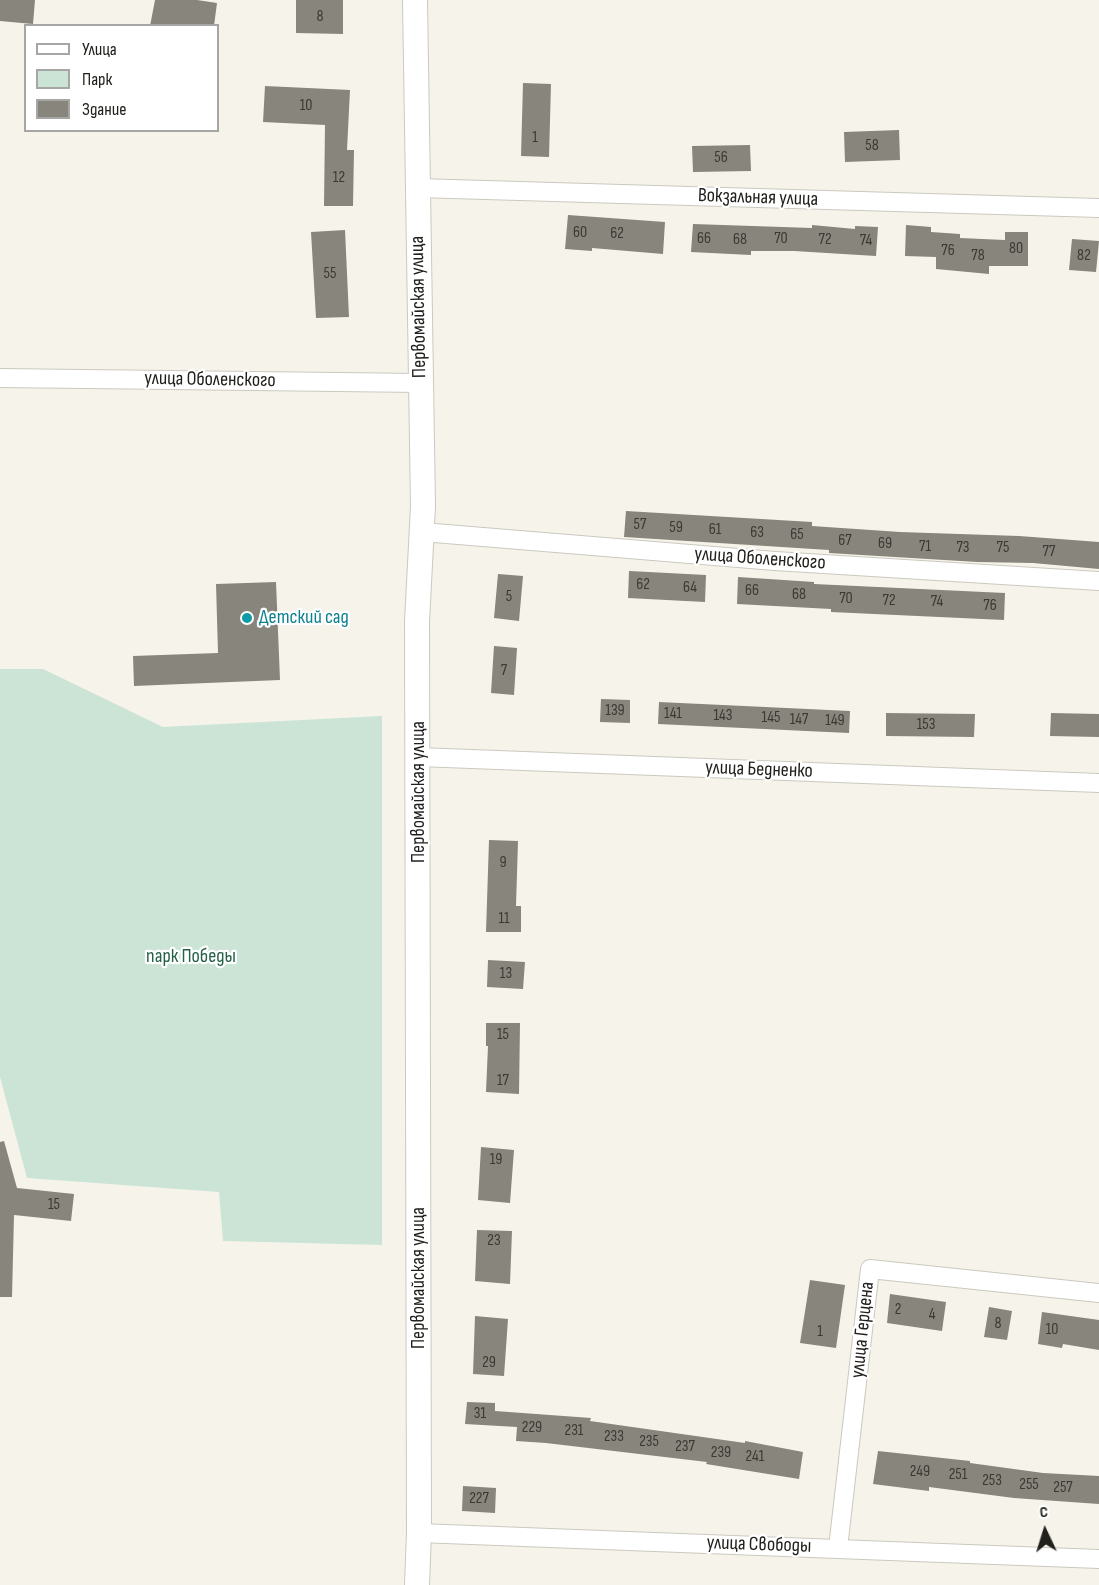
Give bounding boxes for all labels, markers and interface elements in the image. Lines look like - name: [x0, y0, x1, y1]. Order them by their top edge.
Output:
- house number: 8: [316, 7, 324, 27]
- legend: [24, 24, 219, 132]
- text: Улица: [82, 39, 117, 60]
- text: Парк: [82, 69, 112, 90]
- house number: 10: [300, 96, 312, 116]
- text: Здание: [82, 99, 127, 120]
- house number: 1: [532, 128, 538, 148]
- house number: 58: [865, 136, 879, 156]
- house number: 56: [714, 148, 728, 168]
- house number: 12: [333, 168, 345, 188]
- street label: Вокзальная улица: [697, 184, 819, 212]
- house number: 60: [573, 223, 587, 243]
- house number: 62: [610, 224, 624, 244]
- house number: 66: [697, 229, 711, 249]
- house number: 70: [774, 229, 788, 249]
- house number: 68: [733, 230, 747, 250]
- house number: 72: [819, 230, 831, 250]
- house number: 74: [860, 231, 872, 251]
- street label: Первомайская улица: [406, 236, 432, 378]
- house number: 80: [1009, 239, 1023, 259]
- house number: 76: [941, 241, 955, 261]
- house number: 78: [971, 246, 985, 266]
- house number: 82: [1077, 246, 1091, 266]
- house number: 55: [324, 264, 336, 284]
- street label: улица Оболенского: [144, 367, 276, 393]
- house number: 57: [634, 515, 646, 535]
- house number: 59: [669, 518, 683, 538]
- house number: 61: [709, 520, 721, 540]
- house number: 63: [750, 523, 764, 543]
- house number: 65: [790, 525, 804, 545]
- house number: 67: [838, 531, 852, 551]
- house number: 69: [878, 534, 892, 554]
- house number: 71: [919, 537, 931, 557]
- house number: 73: [956, 538, 970, 558]
- house number: 75: [997, 538, 1009, 558]
- street label: улица Оболенского: [694, 542, 826, 576]
- house number: 77: [1043, 542, 1055, 562]
- house number: 62: [636, 575, 650, 595]
- house number: 64: [683, 578, 697, 598]
- house number: 66: [745, 581, 759, 601]
- house number: 68: [792, 585, 806, 605]
- house number: 5: [506, 587, 512, 607]
- house number: 70: [839, 589, 853, 609]
- house number: 72: [883, 591, 895, 611]
- house number: 74: [931, 592, 943, 612]
- house number: 76: [983, 596, 997, 616]
- place label: Детский сад: [259, 606, 349, 630]
- marker: Детский сад: [240, 611, 254, 625]
- house number: 7: [501, 661, 507, 681]
- house number: 139: [605, 701, 625, 721]
- house number: 141: [664, 704, 682, 724]
- house number: 143: [713, 706, 733, 726]
- house number: 145: [762, 708, 780, 728]
- house number: 147: [790, 710, 808, 730]
- house number: 149: [825, 711, 845, 731]
- house number: 153: [917, 715, 935, 735]
- street label: Первомайская улица: [407, 721, 431, 863]
- street label: улица Бедненко: [705, 756, 813, 784]
- house number: 9: [499, 853, 507, 873]
- house number: 11: [498, 909, 510, 929]
- park label: парк Победы: [146, 945, 236, 969]
- house number: 13: [500, 964, 512, 984]
- house number: 15: [497, 1025, 509, 1045]
- house number: 17: [497, 1071, 509, 1091]
- house number: 19: [490, 1150, 502, 1170]
- house number: 15: [48, 1195, 60, 1215]
- street label: Первомайская улица: [407, 1207, 431, 1349]
- house number: 23: [487, 1231, 501, 1251]
- street label: улица Герцена: [846, 1281, 880, 1379]
- house number: 2: [895, 1300, 901, 1320]
- house number: 4: [929, 1305, 935, 1325]
- house number: 8: [994, 1314, 1002, 1334]
- house number: 10: [1046, 1320, 1058, 1340]
- house number: 1: [817, 1322, 823, 1342]
- house number: 29: [482, 1353, 496, 1373]
- house number: 31: [474, 1404, 486, 1424]
- house number: 229: [522, 1418, 542, 1438]
- house number: 231: [565, 1421, 583, 1441]
- house number: 233: [604, 1427, 624, 1447]
- house number: 235: [639, 1432, 659, 1452]
- house number: 237: [675, 1437, 695, 1457]
- house number: 239: [711, 1443, 731, 1463]
- house number: 241: [746, 1447, 764, 1467]
- house number: 249: [910, 1462, 930, 1482]
- house number: 251: [949, 1465, 967, 1485]
- house number: 253: [982, 1471, 1002, 1491]
- house number: 255: [1019, 1475, 1039, 1495]
- house number: 257: [1053, 1478, 1073, 1498]
- house number: 227: [469, 1489, 489, 1509]
- north arrow: [1015, 1501, 1075, 1561]
- text: С: [1039, 1503, 1048, 1522]
- street label: улица Свободы: [706, 1531, 812, 1559]

